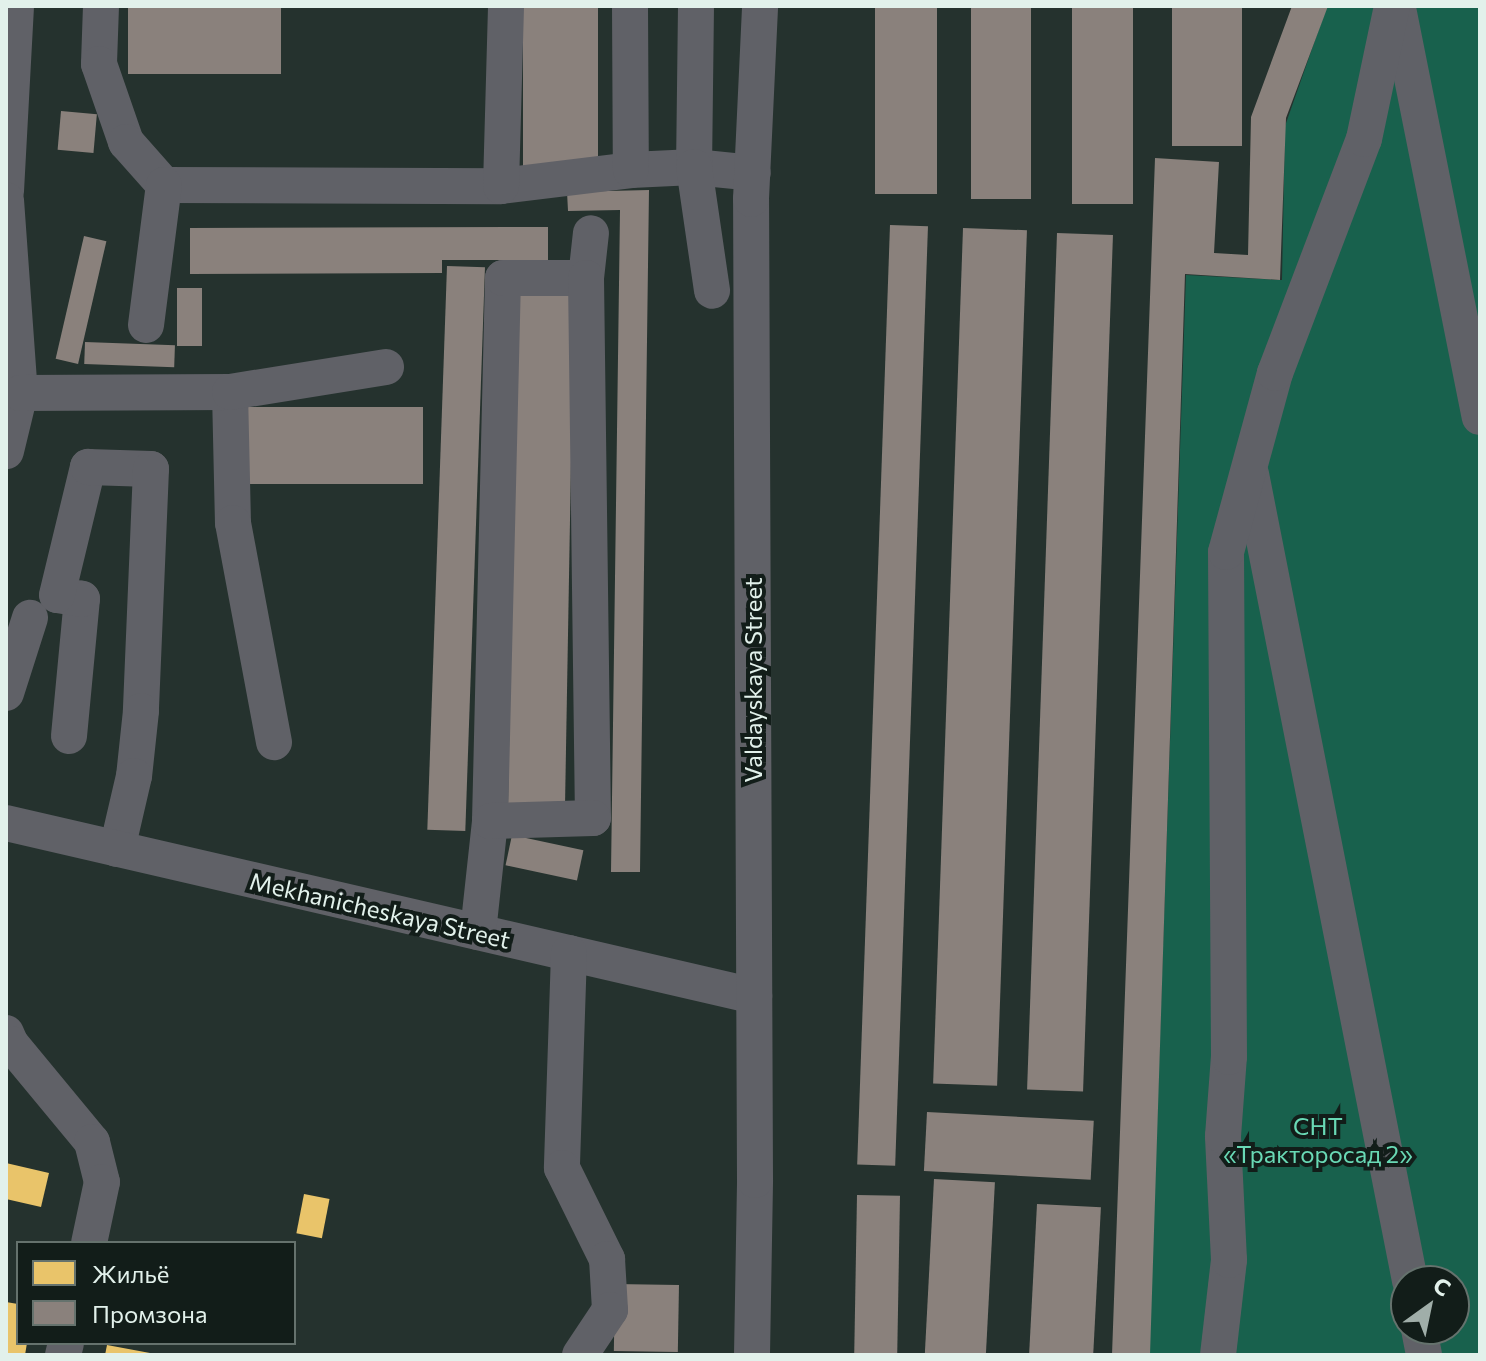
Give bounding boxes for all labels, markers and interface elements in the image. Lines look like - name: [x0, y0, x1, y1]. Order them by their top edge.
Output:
- street label: Valdayskaya Street: [739, 577, 767, 783]
- street label: Mekhanicheskaya Street: [247, 866, 513, 954]
- park label: СНТ «Тракторосад 2»: [1223, 1112, 1413, 1168]
- legend: [16, 1241, 296, 1345]
- text: Жильё: [92, 1259, 169, 1288]
- north arrow: [1390, 1265, 1470, 1345]
- text: С: [1429, 1271, 1456, 1302]
- text: Промзона: [92, 1299, 207, 1328]

